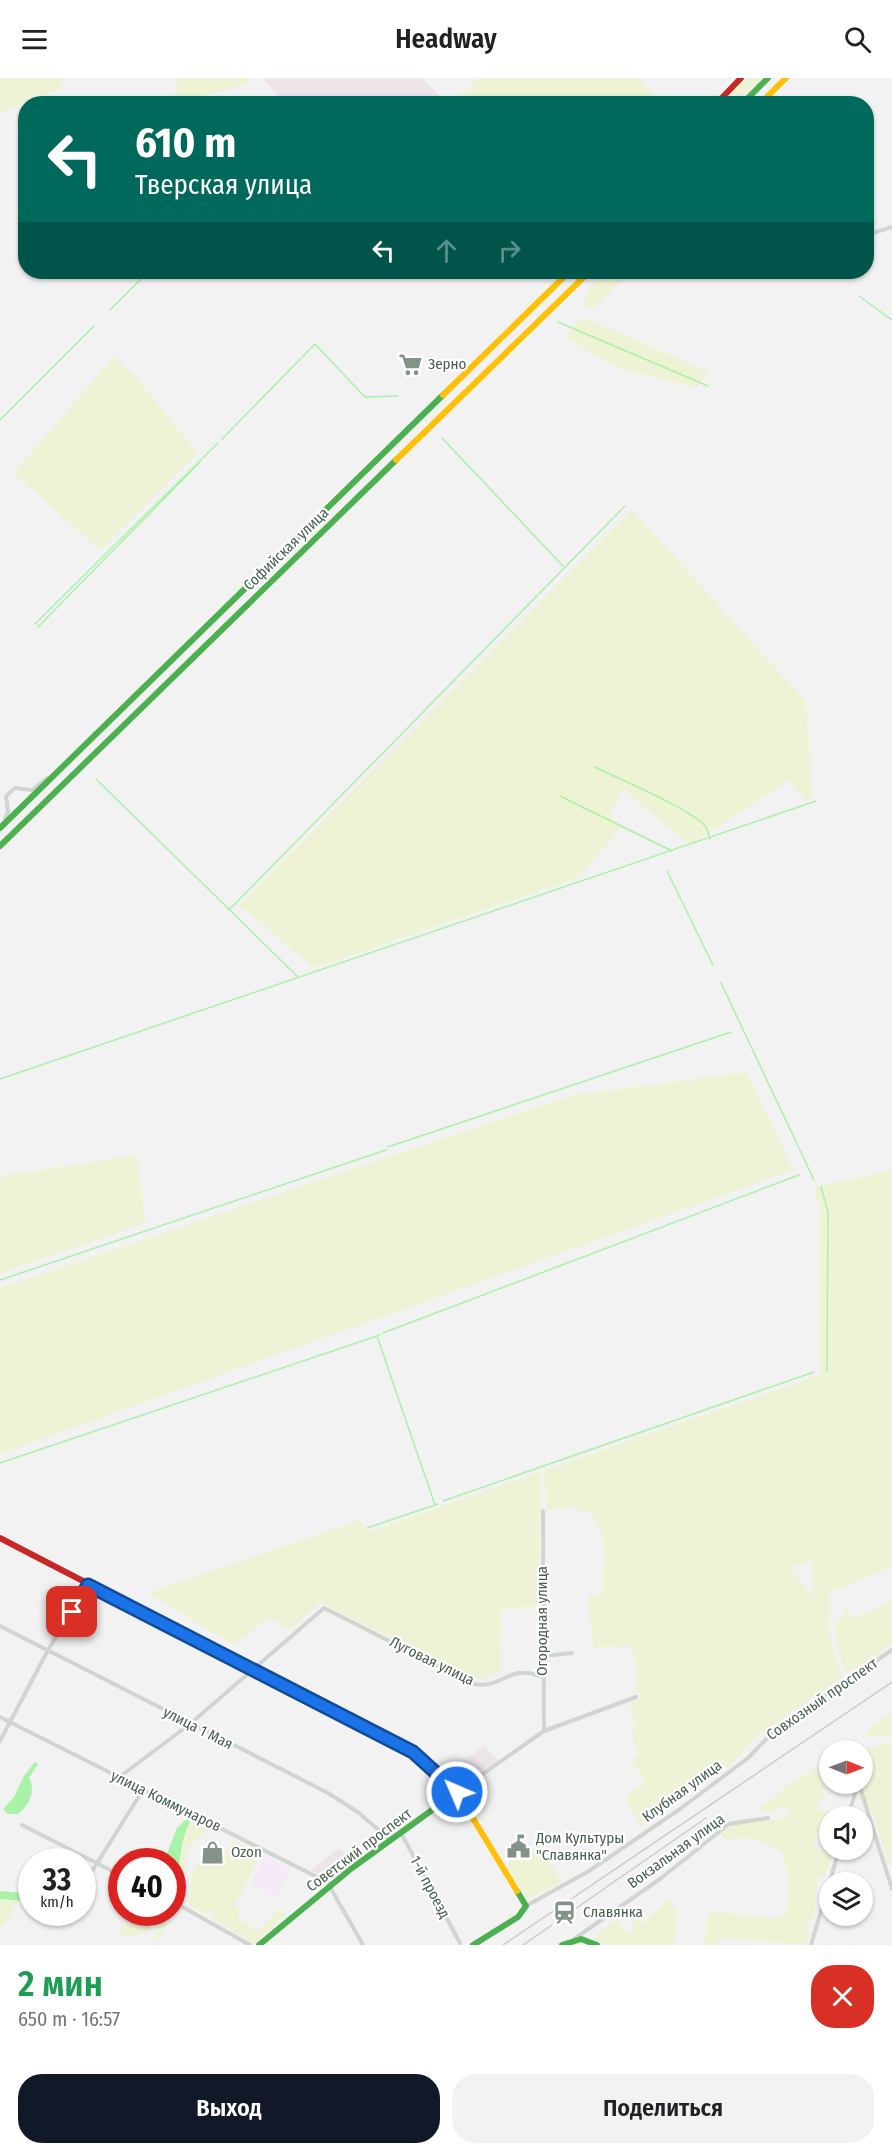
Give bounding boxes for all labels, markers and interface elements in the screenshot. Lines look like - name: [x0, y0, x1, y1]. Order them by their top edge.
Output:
- icon: menu: [18, 23, 51, 56]
- text: Headway: [395, 23, 497, 55]
- icon: search: [841, 23, 874, 56]
- text: 610 m: [135, 118, 236, 168]
- icon: left: [36, 120, 114, 198]
- text: Тверская улица: [135, 169, 312, 201]
- icon: left: [367, 234, 400, 267]
- icon: ahead: [430, 234, 463, 267]
- icon: right: [493, 234, 526, 267]
- supermarket icon: Зерно: [397, 351, 423, 377]
- place label: Зерно: [428, 355, 467, 373]
- street label: Софийская улица: [240, 504, 332, 594]
- street label: Огородная улица: [533, 1566, 551, 1676]
- pin: [46, 1586, 97, 1637]
- icon: arrive: [55, 1595, 88, 1628]
- street label: Луговая улица: [387, 1633, 477, 1689]
- street label: Совхозный проспект: [763, 1653, 882, 1744]
- street label: улица 1 Мая: [160, 1703, 236, 1753]
- north arrow: [819, 1740, 873, 1794]
- map controls: [819, 1740, 873, 1926]
- street label: Клубная улица: [639, 1756, 725, 1826]
- position arrow: [425, 1760, 489, 1824]
- street label: улица Коммунаров: [108, 1767, 224, 1835]
- street label: Советский проспект: [303, 1804, 416, 1895]
- button: sound: [819, 1806, 873, 1860]
- street label: Вокзальная улица: [624, 1810, 728, 1892]
- place label: Дом Культуры "Славянка": [535, 1829, 624, 1864]
- public building icon: Дом Культуры "Славянка": [505, 1834, 531, 1860]
- shop icon: Ozon: [200, 1839, 226, 1865]
- place label: Ozon: [231, 1843, 262, 1861]
- speed limit sign: 40: [108, 1848, 186, 1926]
- street label: 1-й проезд: [406, 1853, 454, 1921]
- text: 33: [43, 1862, 71, 1898]
- button: layers: [819, 1872, 873, 1926]
- text: km/h: [40, 1893, 74, 1911]
- station icon: Славянка: [552, 1899, 578, 1925]
- place label: Славянка: [583, 1903, 643, 1921]
- text: 2 мин: [18, 1962, 103, 2006]
- button: close: [811, 1965, 874, 2028]
- text: 650 m · 16:57: [18, 2007, 120, 2031]
- button: Выход: [18, 2074, 440, 2143]
- button: Поделиться: [452, 2074, 874, 2143]

